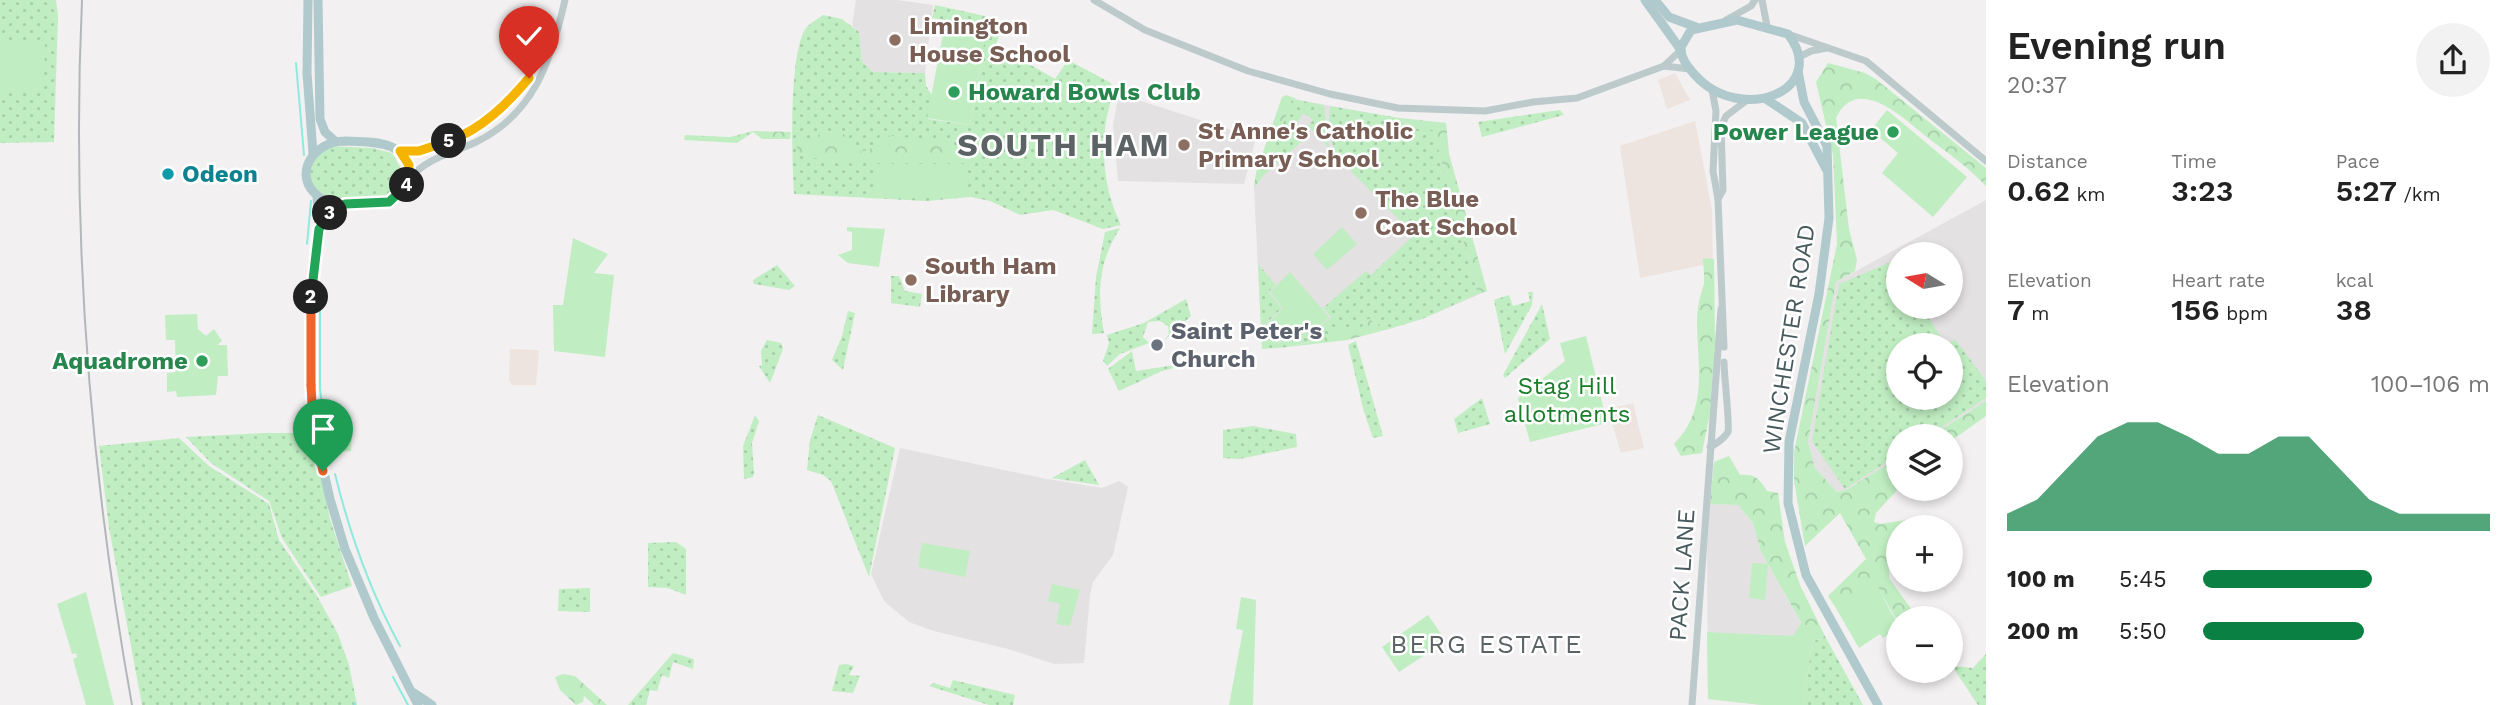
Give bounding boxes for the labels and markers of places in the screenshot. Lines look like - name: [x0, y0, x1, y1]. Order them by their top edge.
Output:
- pin: [499, 6, 559, 78]
- place label: Limington House School: [909, 12, 1070, 68]
- marker: Limington House School: [887, 32, 903, 48]
- place label: Howard Bowls Club: [968, 78, 1201, 106]
- marker: Howard Bowls Club: [946, 84, 962, 100]
- place label: St Anne's Catholic Primary School: [1198, 117, 1413, 173]
- place label: Power League: [1713, 118, 1879, 146]
- pin: 5: [432, 124, 466, 158]
- marker: Power League: [1885, 124, 1901, 140]
- marker: St Anne's Catholic Primary School: [1176, 137, 1192, 153]
- place label: Odeon: [182, 160, 258, 188]
- marker: Odeon: [160, 166, 176, 182]
- pin: 4: [390, 168, 424, 202]
- place label: The Blue Coat School: [1375, 185, 1517, 241]
- pin: 3: [312, 196, 348, 230]
- marker: The Blue Coat School: [1353, 205, 1369, 221]
- place label: South Ham Library: [925, 252, 1056, 308]
- marker: South Ham Library: [903, 272, 919, 288]
- pin: 2: [294, 280, 328, 314]
- place label: Saint Peter's Church: [1171, 317, 1322, 373]
- marker: Saint Peter's Church: [1149, 337, 1165, 353]
- place label: Aquadrome: [52, 347, 188, 375]
- marker: Aquadrome: [194, 353, 210, 369]
- pin: [293, 399, 353, 471]

